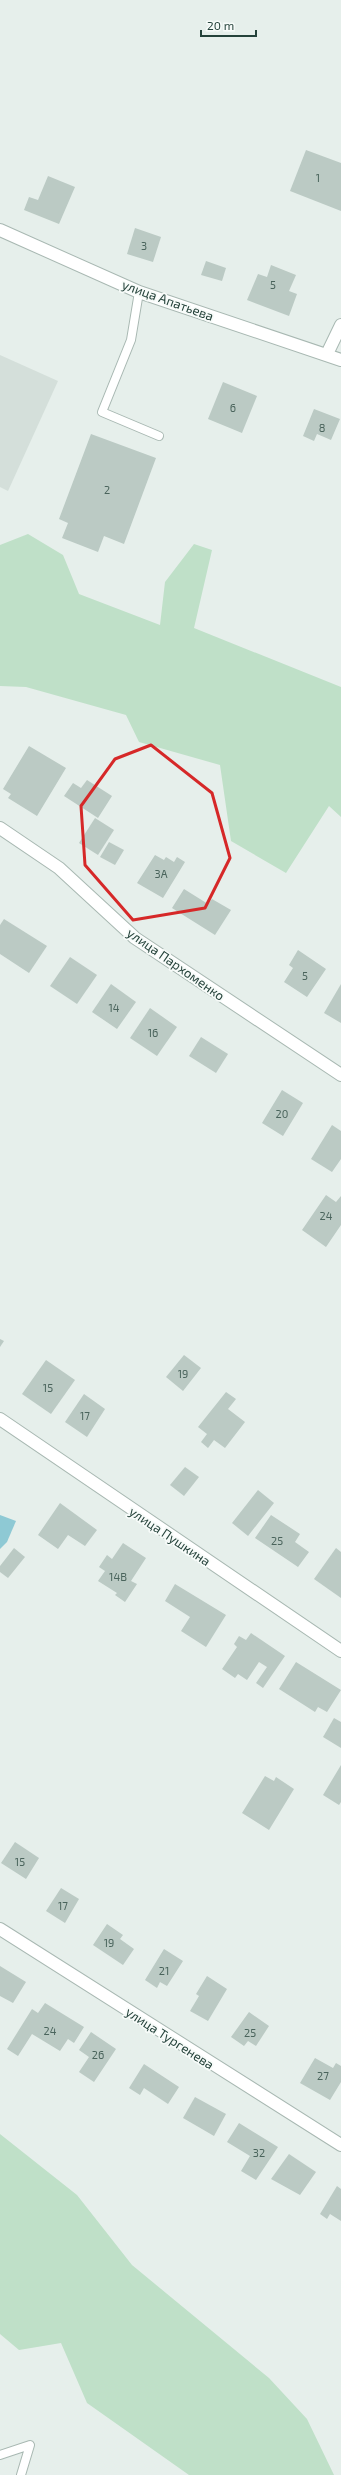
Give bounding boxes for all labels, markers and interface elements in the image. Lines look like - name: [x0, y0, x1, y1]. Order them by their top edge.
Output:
- scale bar: [201, 12, 256, 38]
- text: 20 m: [207, 18, 234, 32]
- house number: 1: [316, 171, 320, 184]
- house number: 3: [141, 239, 147, 252]
- street label: улица Апатьева: [120, 276, 216, 324]
- house number: 5: [270, 278, 276, 291]
- house number: 6: [230, 401, 236, 414]
- house number: 8: [319, 421, 325, 434]
- house number: 2: [104, 483, 110, 496]
- house number: 3А: [155, 867, 168, 880]
- street label: улица Пархоменко: [124, 924, 228, 1004]
- house number: 5: [302, 969, 308, 982]
- house number: 14: [108, 1001, 120, 1014]
- house number: 16: [148, 1026, 158, 1039]
- house number: 20: [276, 1107, 288, 1120]
- house number: 24: [320, 1209, 333, 1222]
- house number: 19: [178, 1367, 188, 1380]
- house number: 15: [43, 1381, 53, 1394]
- house number: 17: [80, 1409, 90, 1422]
- street label: улица Пушкина: [126, 1503, 214, 1569]
- house number: 25: [271, 1534, 283, 1547]
- house number: 14В: [109, 1570, 127, 1583]
- house number: 15: [15, 1855, 25, 1868]
- house number: 17: [58, 1899, 68, 1912]
- house number: 19: [104, 1936, 114, 1949]
- house number: 21: [159, 1964, 169, 1977]
- street label: улица Тургенева: [123, 2003, 217, 2073]
- house number: 24: [44, 2024, 57, 2037]
- house number: 25: [244, 2026, 256, 2039]
- house number: 26: [92, 2048, 104, 2061]
- house number: 27: [317, 2069, 329, 2082]
- house number: 32: [253, 2146, 265, 2159]

